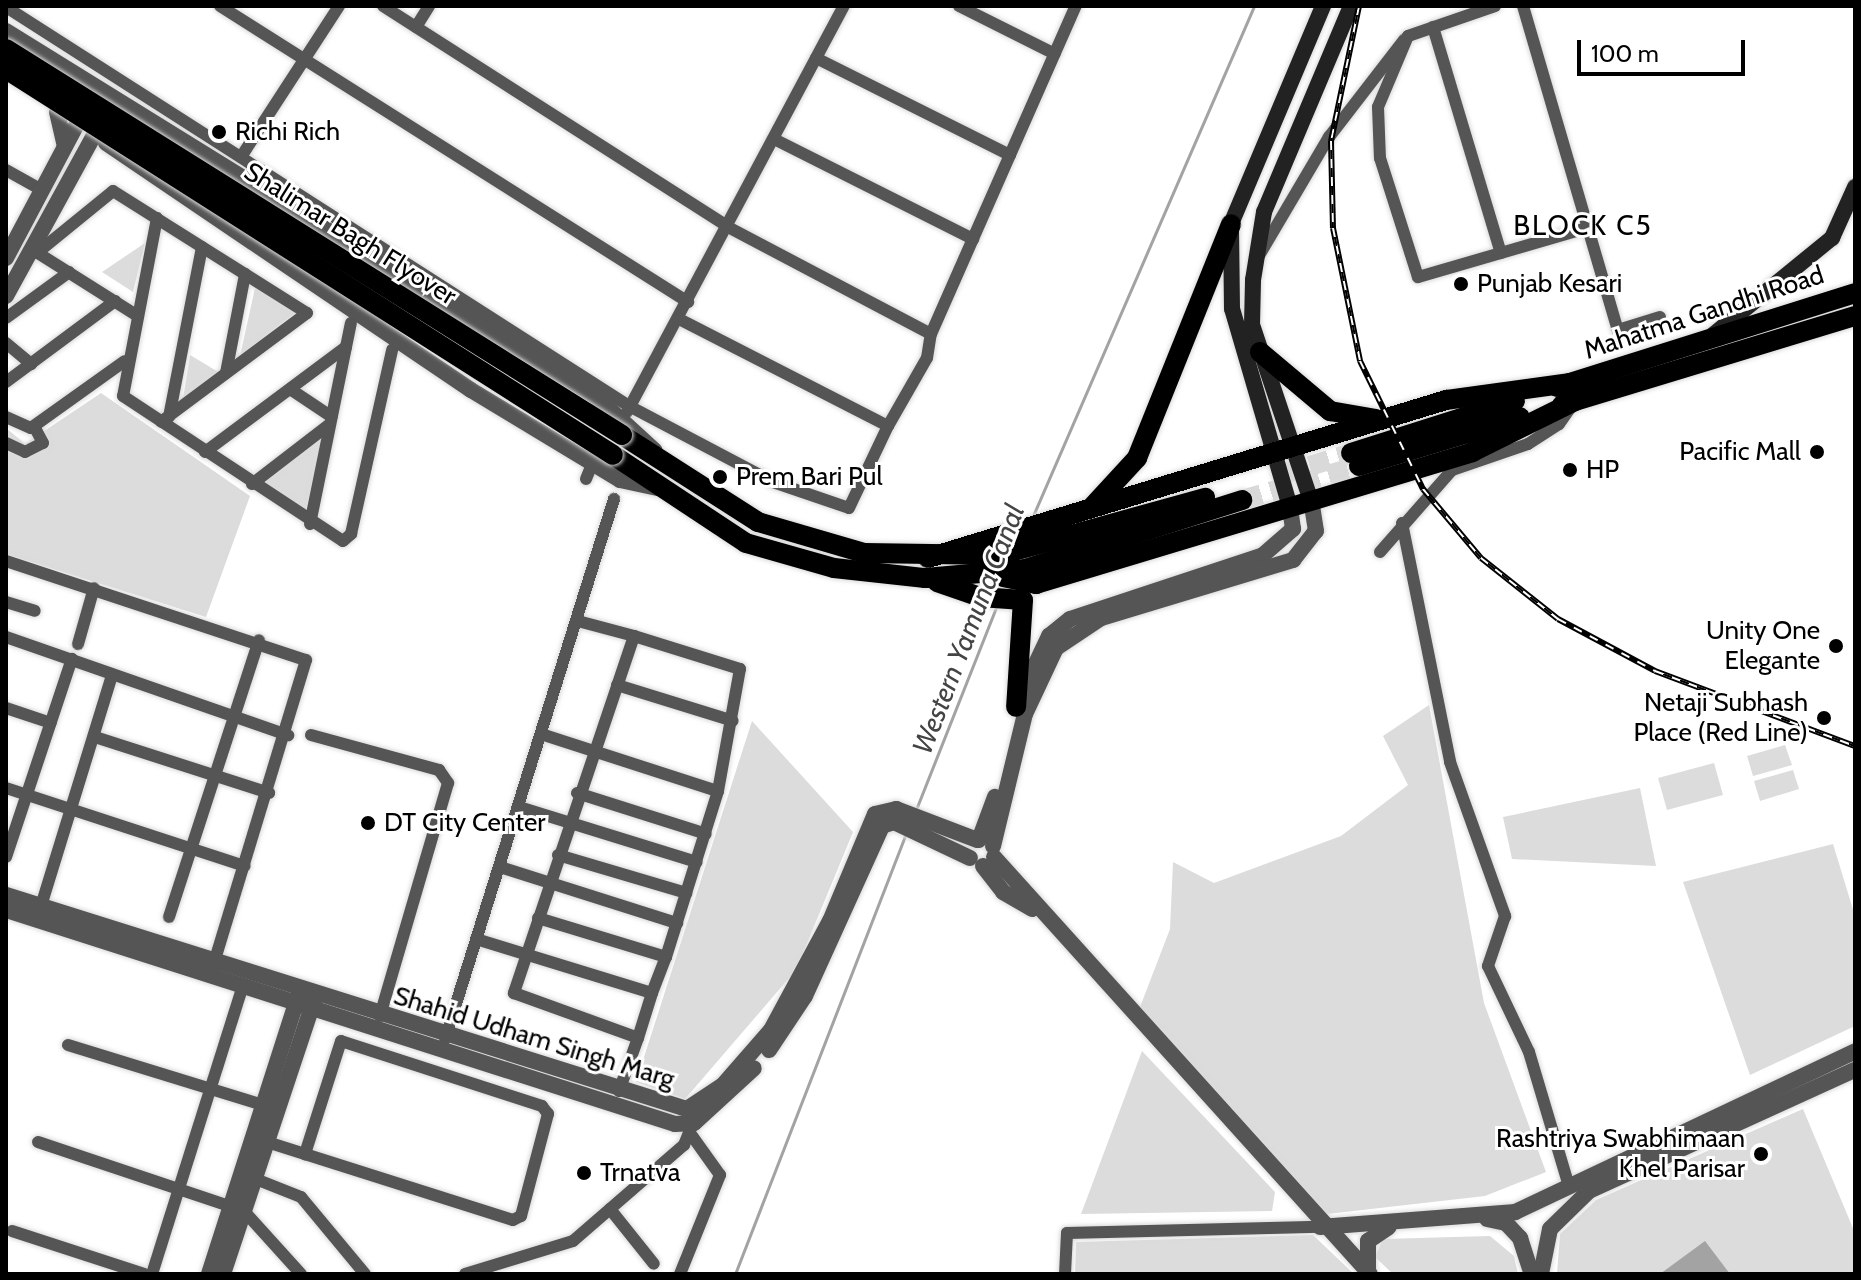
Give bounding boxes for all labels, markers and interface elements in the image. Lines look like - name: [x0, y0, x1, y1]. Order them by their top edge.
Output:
- scale bar: [1581, 24, 1749, 74]
- text: 100 m: [1591, 39, 1659, 68]
- place label: Richi Rich: [235, 116, 340, 148]
- marker: Richi Rich: [210, 123, 228, 141]
- street label: Shalimar Bagh Flyover: [238, 156, 462, 312]
- district label: BLOCK C5: [1513, 208, 1653, 242]
- street label: Mahatma Gandhi Road: [1580, 259, 1828, 367]
- place label: Punjab Kesari: [1477, 268, 1622, 300]
- marker: Punjab Kesari: [1452, 275, 1470, 293]
- place label: Pacific Mall: [1679, 436, 1801, 468]
- marker: Pacific Mall: [1808, 443, 1826, 461]
- place label: HP: [1586, 454, 1619, 486]
- place label: Prem Bari Pul: [736, 461, 883, 493]
- marker: HP: [1561, 461, 1579, 479]
- marker: Prem Bari Pul: [711, 468, 729, 486]
- water label: Western Yamuna Canal: [905, 499, 1031, 759]
- place label: Unity One Elegante: [1706, 615, 1820, 676]
- marker: Unity One Elegante: [1827, 637, 1845, 655]
- place label: Netaji Subhash Place (Red Line): [1633, 687, 1808, 748]
- marker: Netaji Subhash Place (Red Line): [1815, 709, 1833, 727]
- place label: DT City Center: [384, 807, 545, 839]
- marker: DT City Center: [359, 814, 377, 832]
- street label: Shahid Udham Singh Marg: [390, 980, 678, 1096]
- place label: Rashtriya Swabhimaan Khel Parisar: [1496, 1123, 1745, 1184]
- marker: Rashtriya Swabhimaan Khel Parisar: [1752, 1145, 1770, 1163]
- place label: Trnatva: [600, 1157, 680, 1189]
- marker: Trnatva: [575, 1164, 593, 1182]

